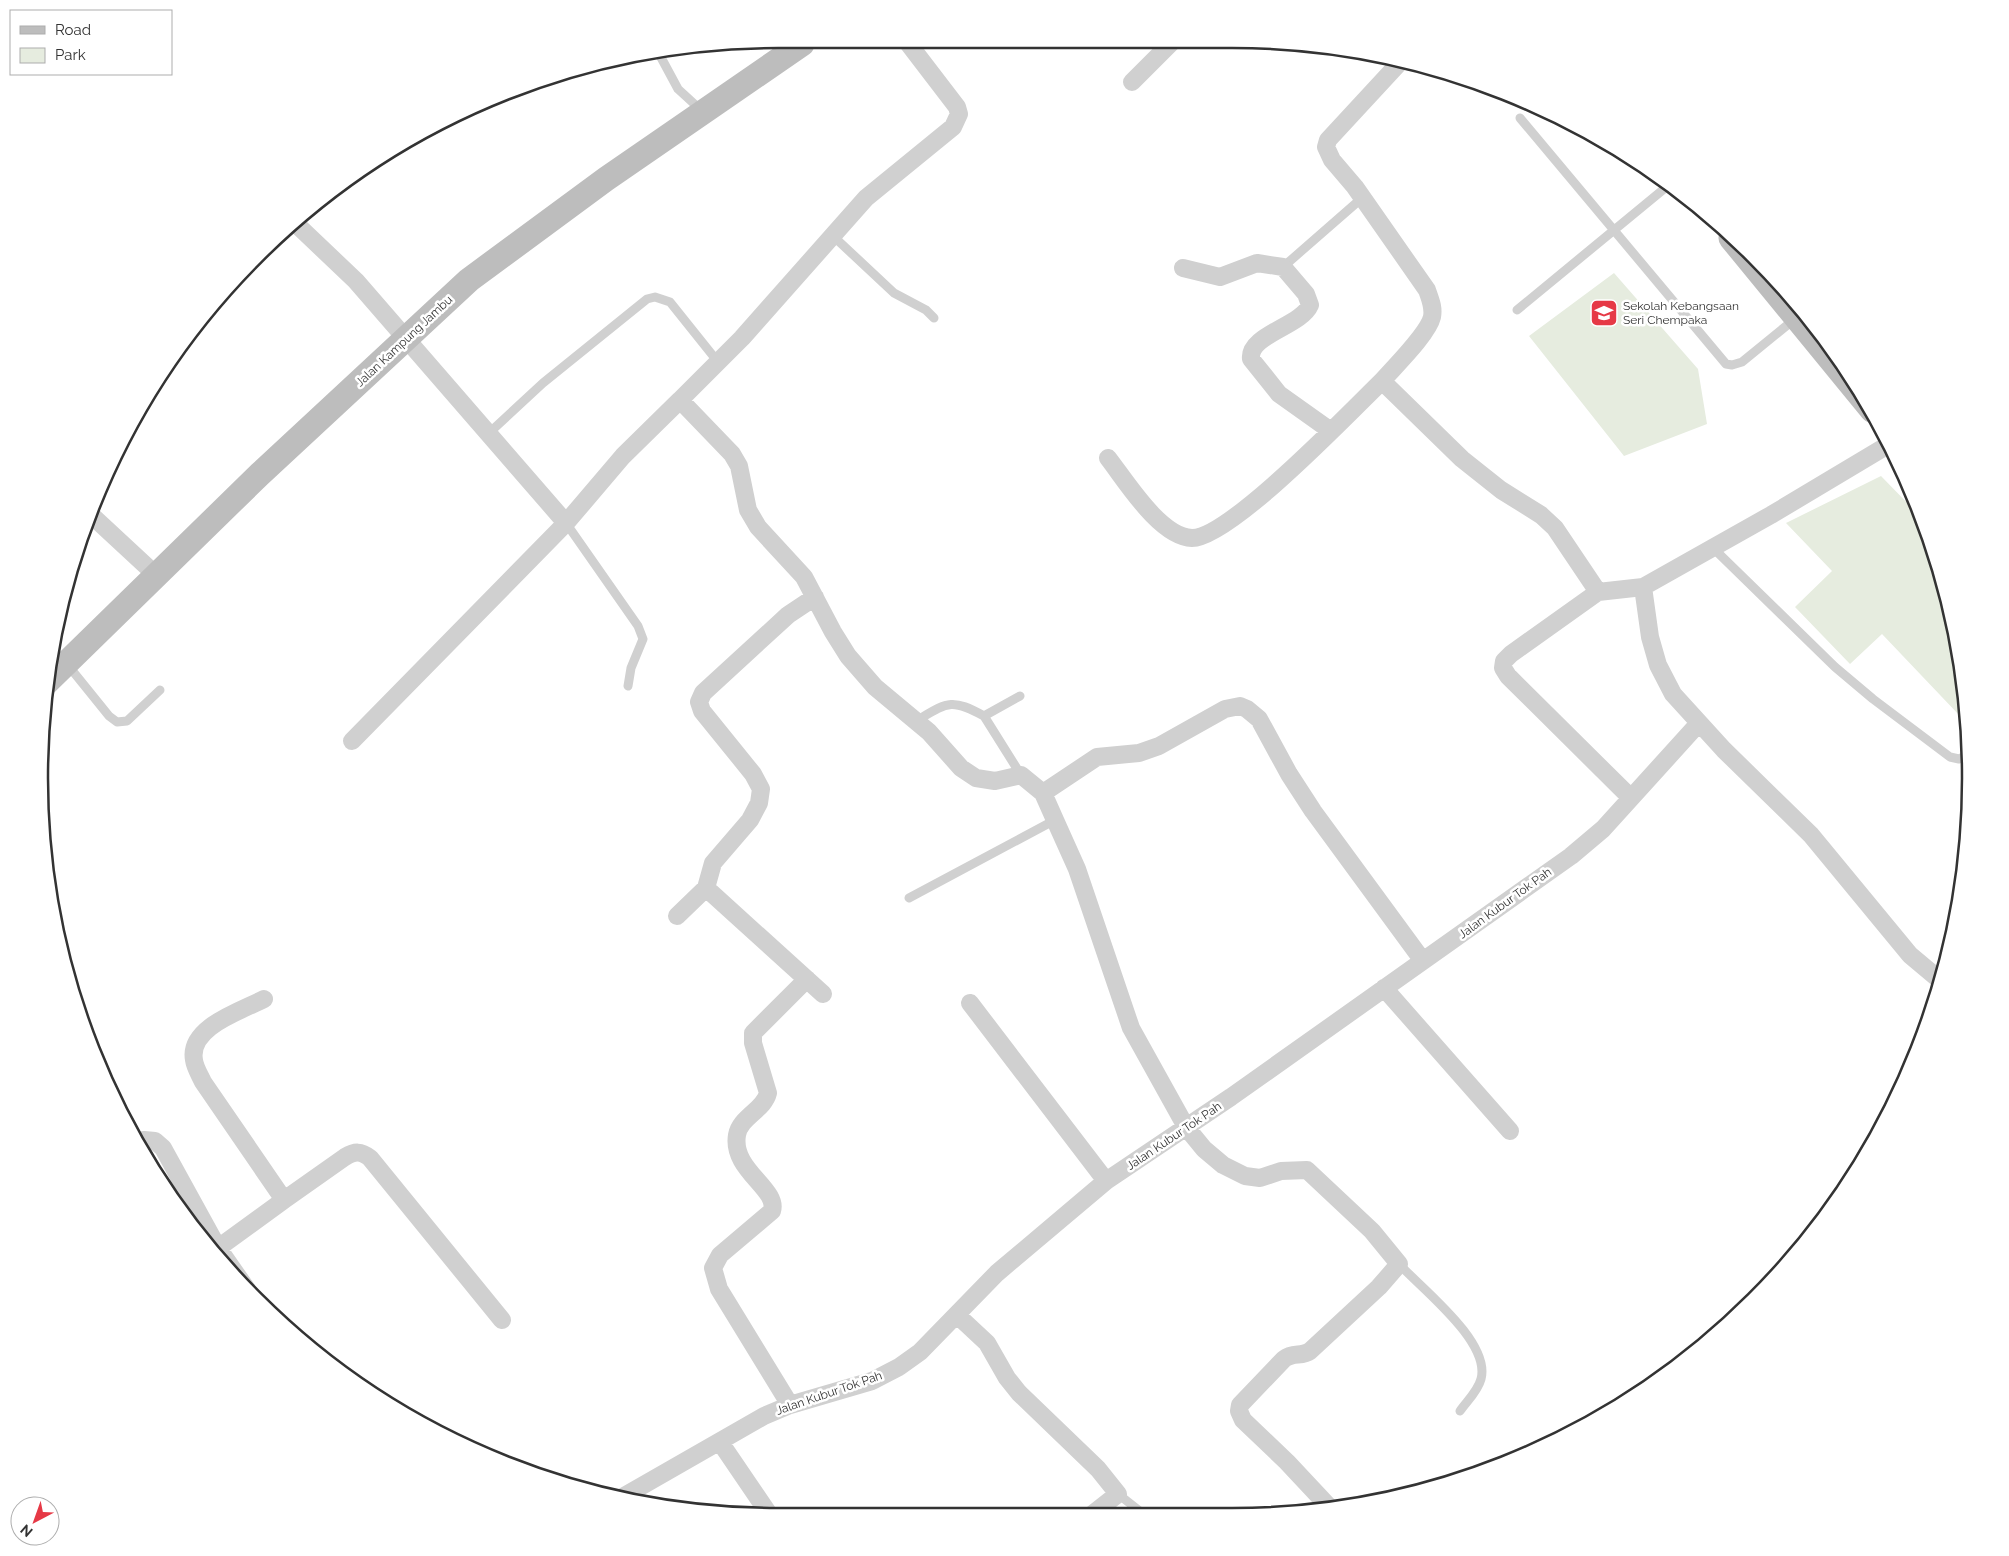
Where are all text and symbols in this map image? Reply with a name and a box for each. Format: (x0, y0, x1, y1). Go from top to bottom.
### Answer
legend (10, 10, 172, 75)
text: Road (55, 21, 91, 39)
text: Park (55, 46, 86, 64)
street label: Jalan Kampung Jambu (353, 293, 455, 389)
school or university icon: Sekolah Kebangsaan Seri Chempaka (1589, 298, 1619, 328)
place label: Sekolah Kebangsaan Seri Chempaka (1623, 299, 1739, 327)
street label: Jalan Kubur Tok Pah (1456, 865, 1554, 941)
street label: Jalan Kubur Tok Pah (1124, 1099, 1224, 1173)
street label: Jalan Kubur Tok Pah (774, 1368, 884, 1418)
north arrow (10, 1496, 60, 1546)
text: N (17, 1521, 36, 1540)

